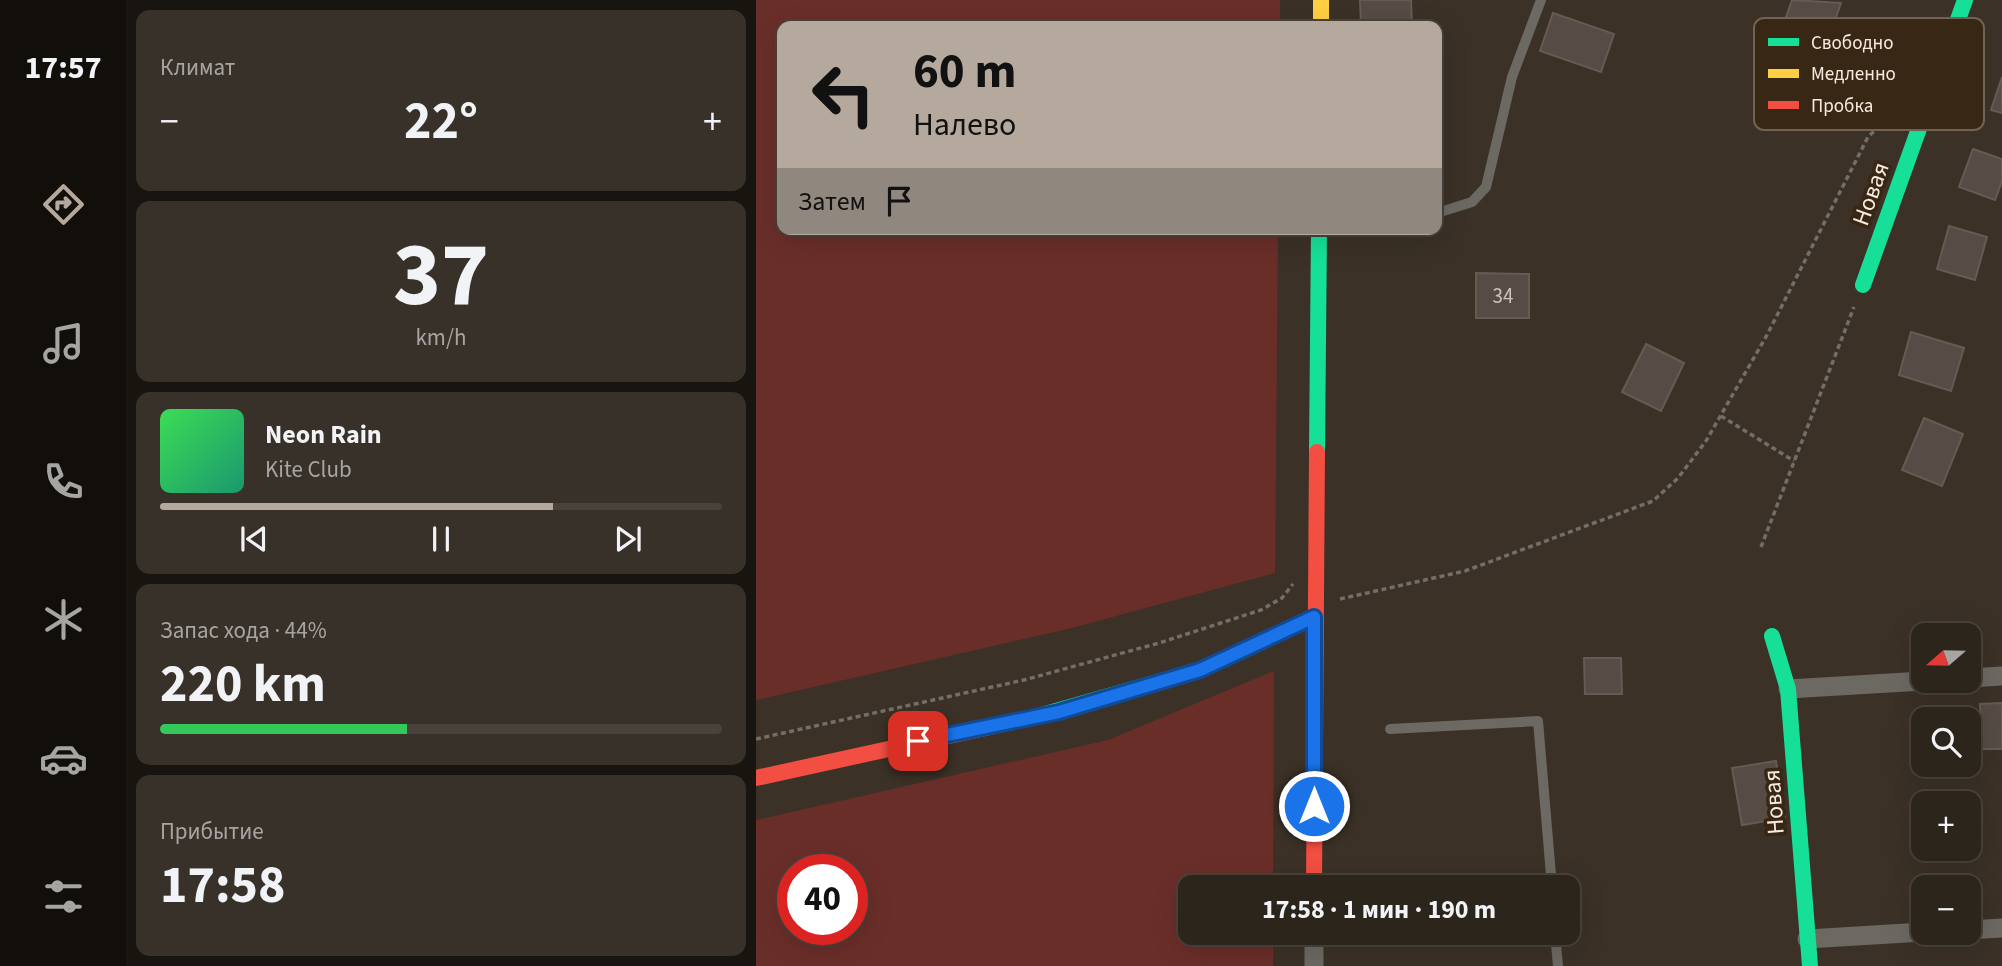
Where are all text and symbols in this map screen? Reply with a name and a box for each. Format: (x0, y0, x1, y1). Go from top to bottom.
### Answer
legend (1754, 18, 1984, 130)
text: Свободно (1811, 30, 1894, 57)
text: 60 m (913, 37, 1017, 107)
text: 17:57 (24, 45, 102, 91)
icon: left (798, 49, 889, 140)
text: Климат (160, 51, 235, 84)
text: Медленно (1811, 61, 1896, 88)
text: 22° (404, 85, 478, 159)
text: Пробка (1811, 93, 1873, 120)
text: − (160, 95, 179, 149)
text: + (703, 95, 722, 149)
text: Налево (913, 102, 1016, 148)
street label: Новая (1843, 157, 1899, 231)
icon: directions (39, 180, 88, 229)
icon: arrive (880, 182, 918, 220)
text: Затем (798, 183, 866, 220)
text: 37 (393, 211, 489, 340)
house number: 34 (1493, 281, 1513, 311)
icon: music (39, 319, 88, 368)
text: km/h (415, 321, 467, 354)
text: Neon Rain (265, 416, 382, 453)
text: Kite Club (265, 453, 352, 486)
icon: phone (39, 457, 88, 506)
icon: previous (235, 520, 273, 558)
icon: pause (422, 520, 460, 558)
icon: next (609, 520, 647, 558)
icon: climate (39, 595, 88, 644)
text: Запас хода · 44% (160, 614, 327, 647)
north arrow (1911, 623, 1981, 693)
map controls (1911, 623, 1981, 945)
text: 220 km (160, 648, 326, 722)
button: search (1911, 707, 1981, 777)
pin (888, 711, 948, 771)
icon: arrive (899, 722, 937, 760)
icon: car (39, 734, 88, 783)
street label: Новая (1754, 768, 1794, 836)
position arrow (1277, 769, 1351, 843)
button: + (1911, 791, 1981, 861)
text: Прибытие (160, 815, 264, 848)
text: 17:58 (160, 849, 285, 923)
speed limit sign: 40 (777, 854, 868, 945)
icon: filters (39, 872, 88, 921)
button: − (1911, 875, 1981, 945)
text: 17:58 · 1 мин · 190 m (1262, 891, 1496, 928)

